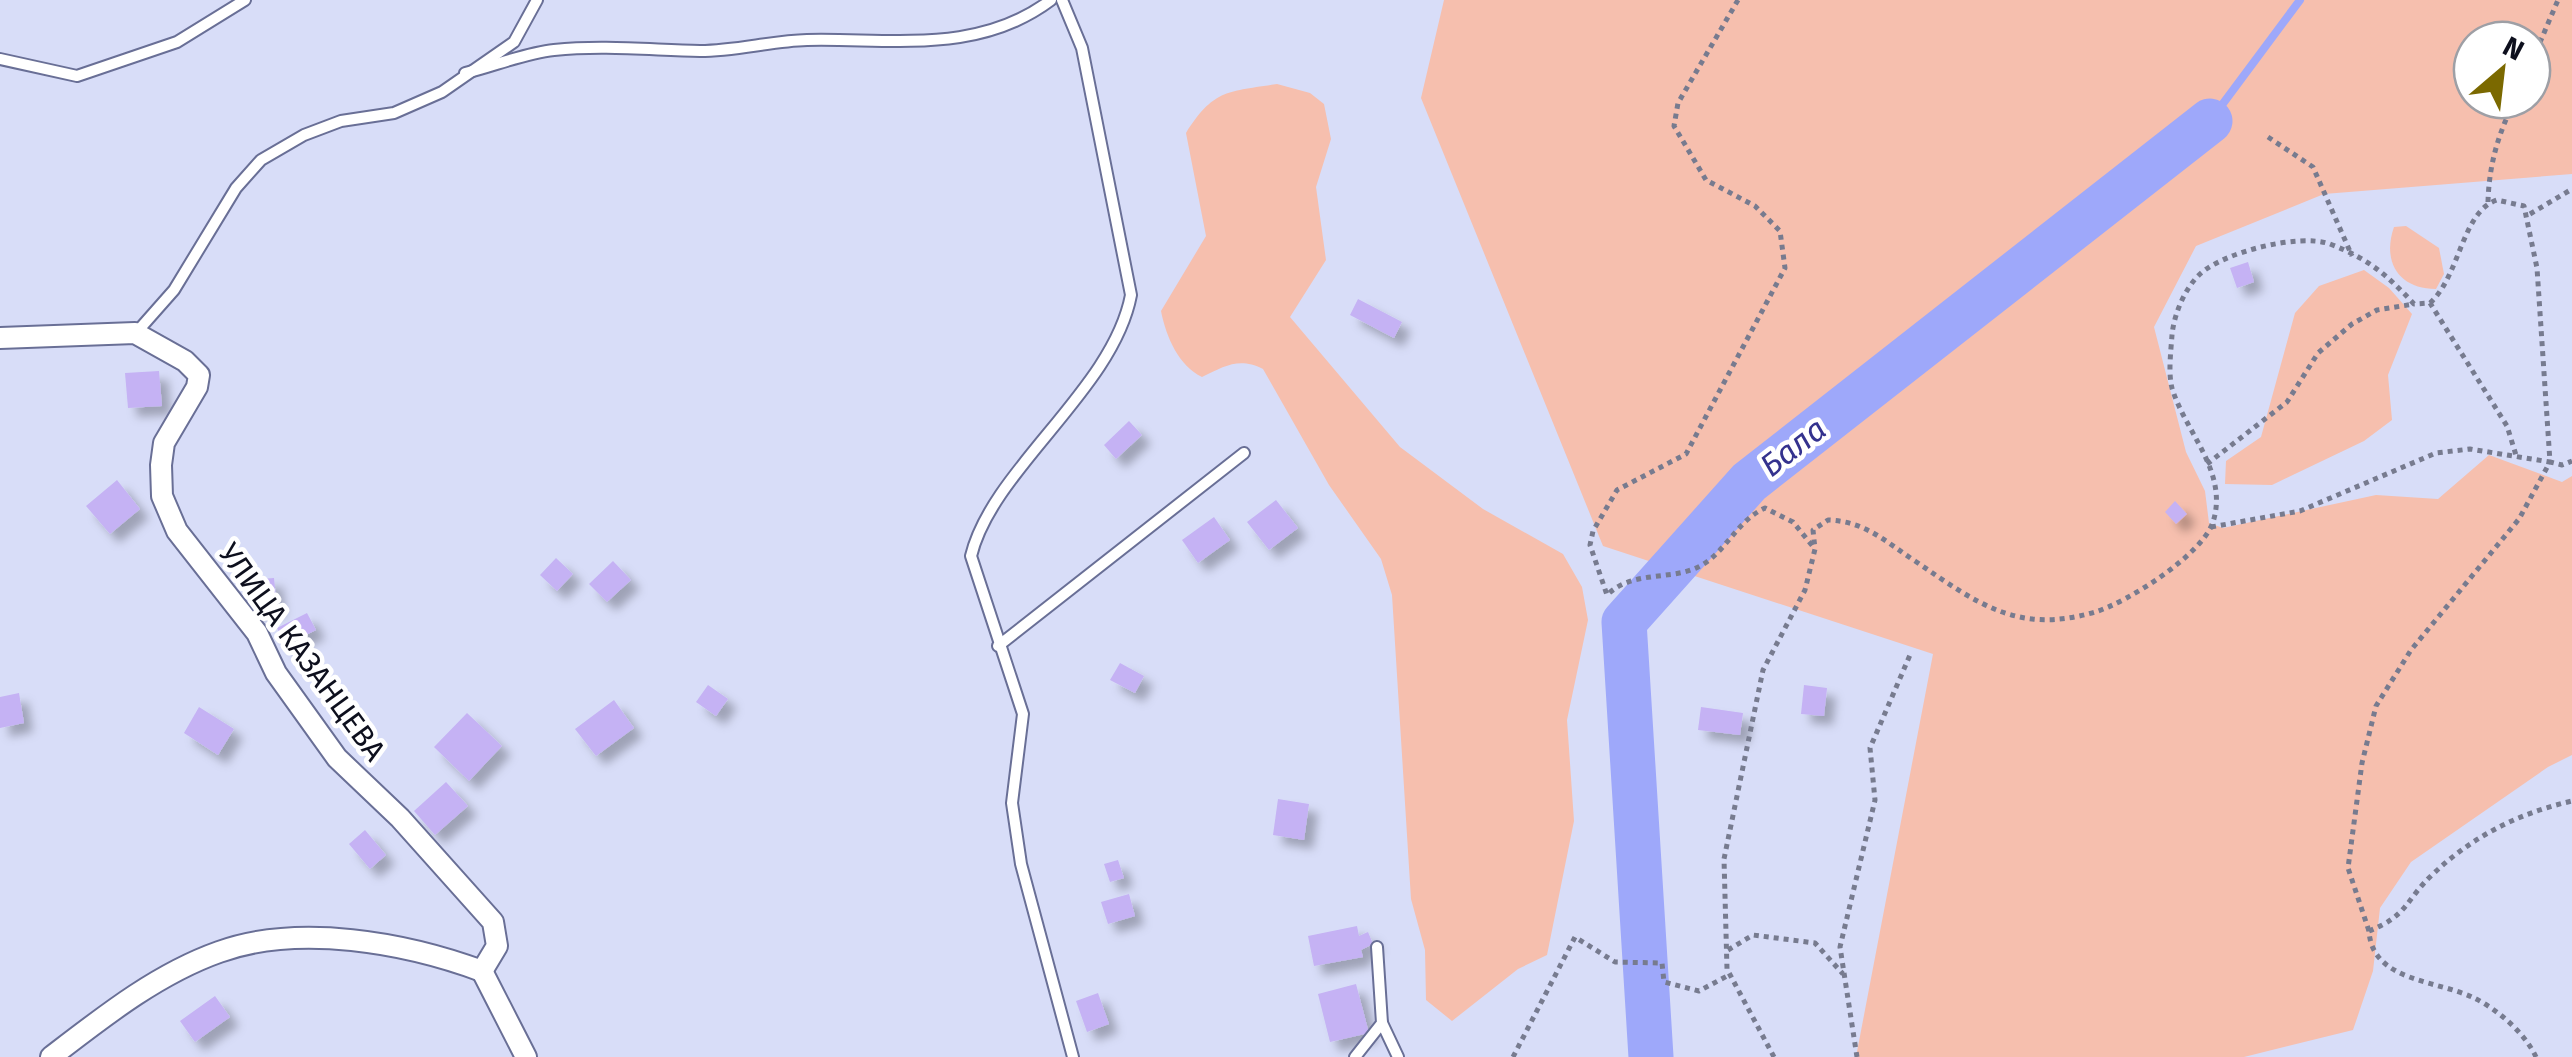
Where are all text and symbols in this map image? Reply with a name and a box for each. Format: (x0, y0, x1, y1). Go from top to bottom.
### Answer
north arrow (2452, 20, 2552, 120)
text: N (2498, 29, 2529, 67)
water label: Бала (1753, 410, 1833, 484)
street label: УЛИЦА КАЗАНЦЕВА (211, 536, 393, 768)

